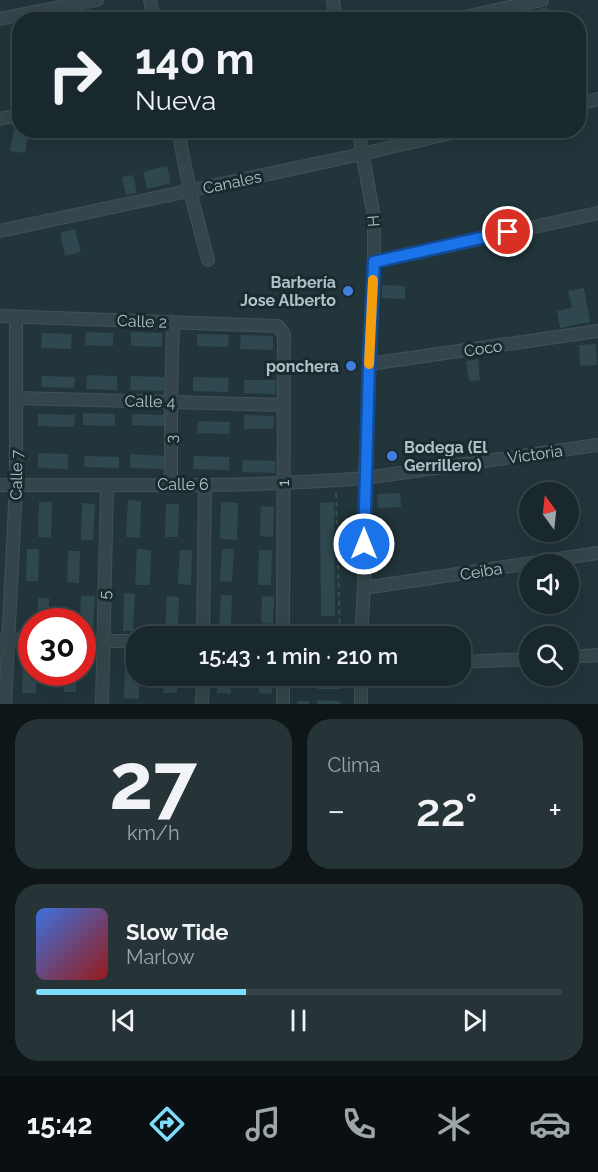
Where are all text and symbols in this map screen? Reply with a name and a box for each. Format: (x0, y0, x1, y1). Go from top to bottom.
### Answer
text: 140 m (135, 35, 255, 84)
icon: right (36, 36, 114, 114)
text: Nueva (135, 85, 216, 116)
street label: Canales (201, 167, 263, 198)
pin (482, 206, 533, 257)
street label: H (364, 214, 383, 228)
icon: arrive (491, 215, 524, 248)
place label: Barbería Jose Alberto (240, 273, 336, 310)
marker: Barbería Jose Alberto (341, 284, 355, 298)
street label: Calle 2 (117, 311, 167, 332)
street label: Coco (463, 336, 504, 361)
place label: ponchera (266, 357, 339, 376)
marker: ponchera (344, 359, 358, 373)
street label: Calle 4 (125, 392, 176, 411)
street label: 3 (162, 435, 181, 443)
place label: Bodega (El Gerrillero) (404, 438, 488, 475)
street label: Victoria (506, 441, 564, 468)
street label: Calle 7 (7, 449, 26, 500)
marker: Bodega (El Gerrillero) (385, 449, 399, 463)
street label: Calle 6 (157, 475, 209, 494)
street label: 1 (274, 479, 293, 486)
north arrow (519, 482, 579, 542)
map controls (519, 482, 579, 686)
position arrow (332, 512, 396, 576)
button: sound (519, 554, 579, 614)
street label: Ceiba (459, 559, 504, 584)
street label: 5 (95, 590, 114, 600)
speed limit sign: 30 (18, 608, 96, 686)
button: search (519, 626, 579, 686)
text: 15:43 · 1 min · 210 m (199, 643, 398, 669)
text: 27 (109, 736, 197, 827)
text: Clima (328, 753, 380, 777)
text: 22° (416, 784, 478, 837)
text: − (328, 791, 345, 830)
text: + (548, 791, 562, 830)
text: km/h (127, 821, 180, 845)
text: Slow Tide (126, 919, 228, 945)
text: Marlow (126, 945, 195, 969)
icon: previous (107, 1004, 140, 1037)
icon: pause (282, 1004, 315, 1037)
icon: next (458, 1004, 491, 1037)
icon: directions (146, 1103, 188, 1145)
icon: music (242, 1103, 284, 1145)
icon: phone (338, 1103, 380, 1145)
icon: climate (433, 1103, 475, 1145)
icon: car (529, 1103, 571, 1145)
text: 15:42 (27, 1109, 92, 1140)

